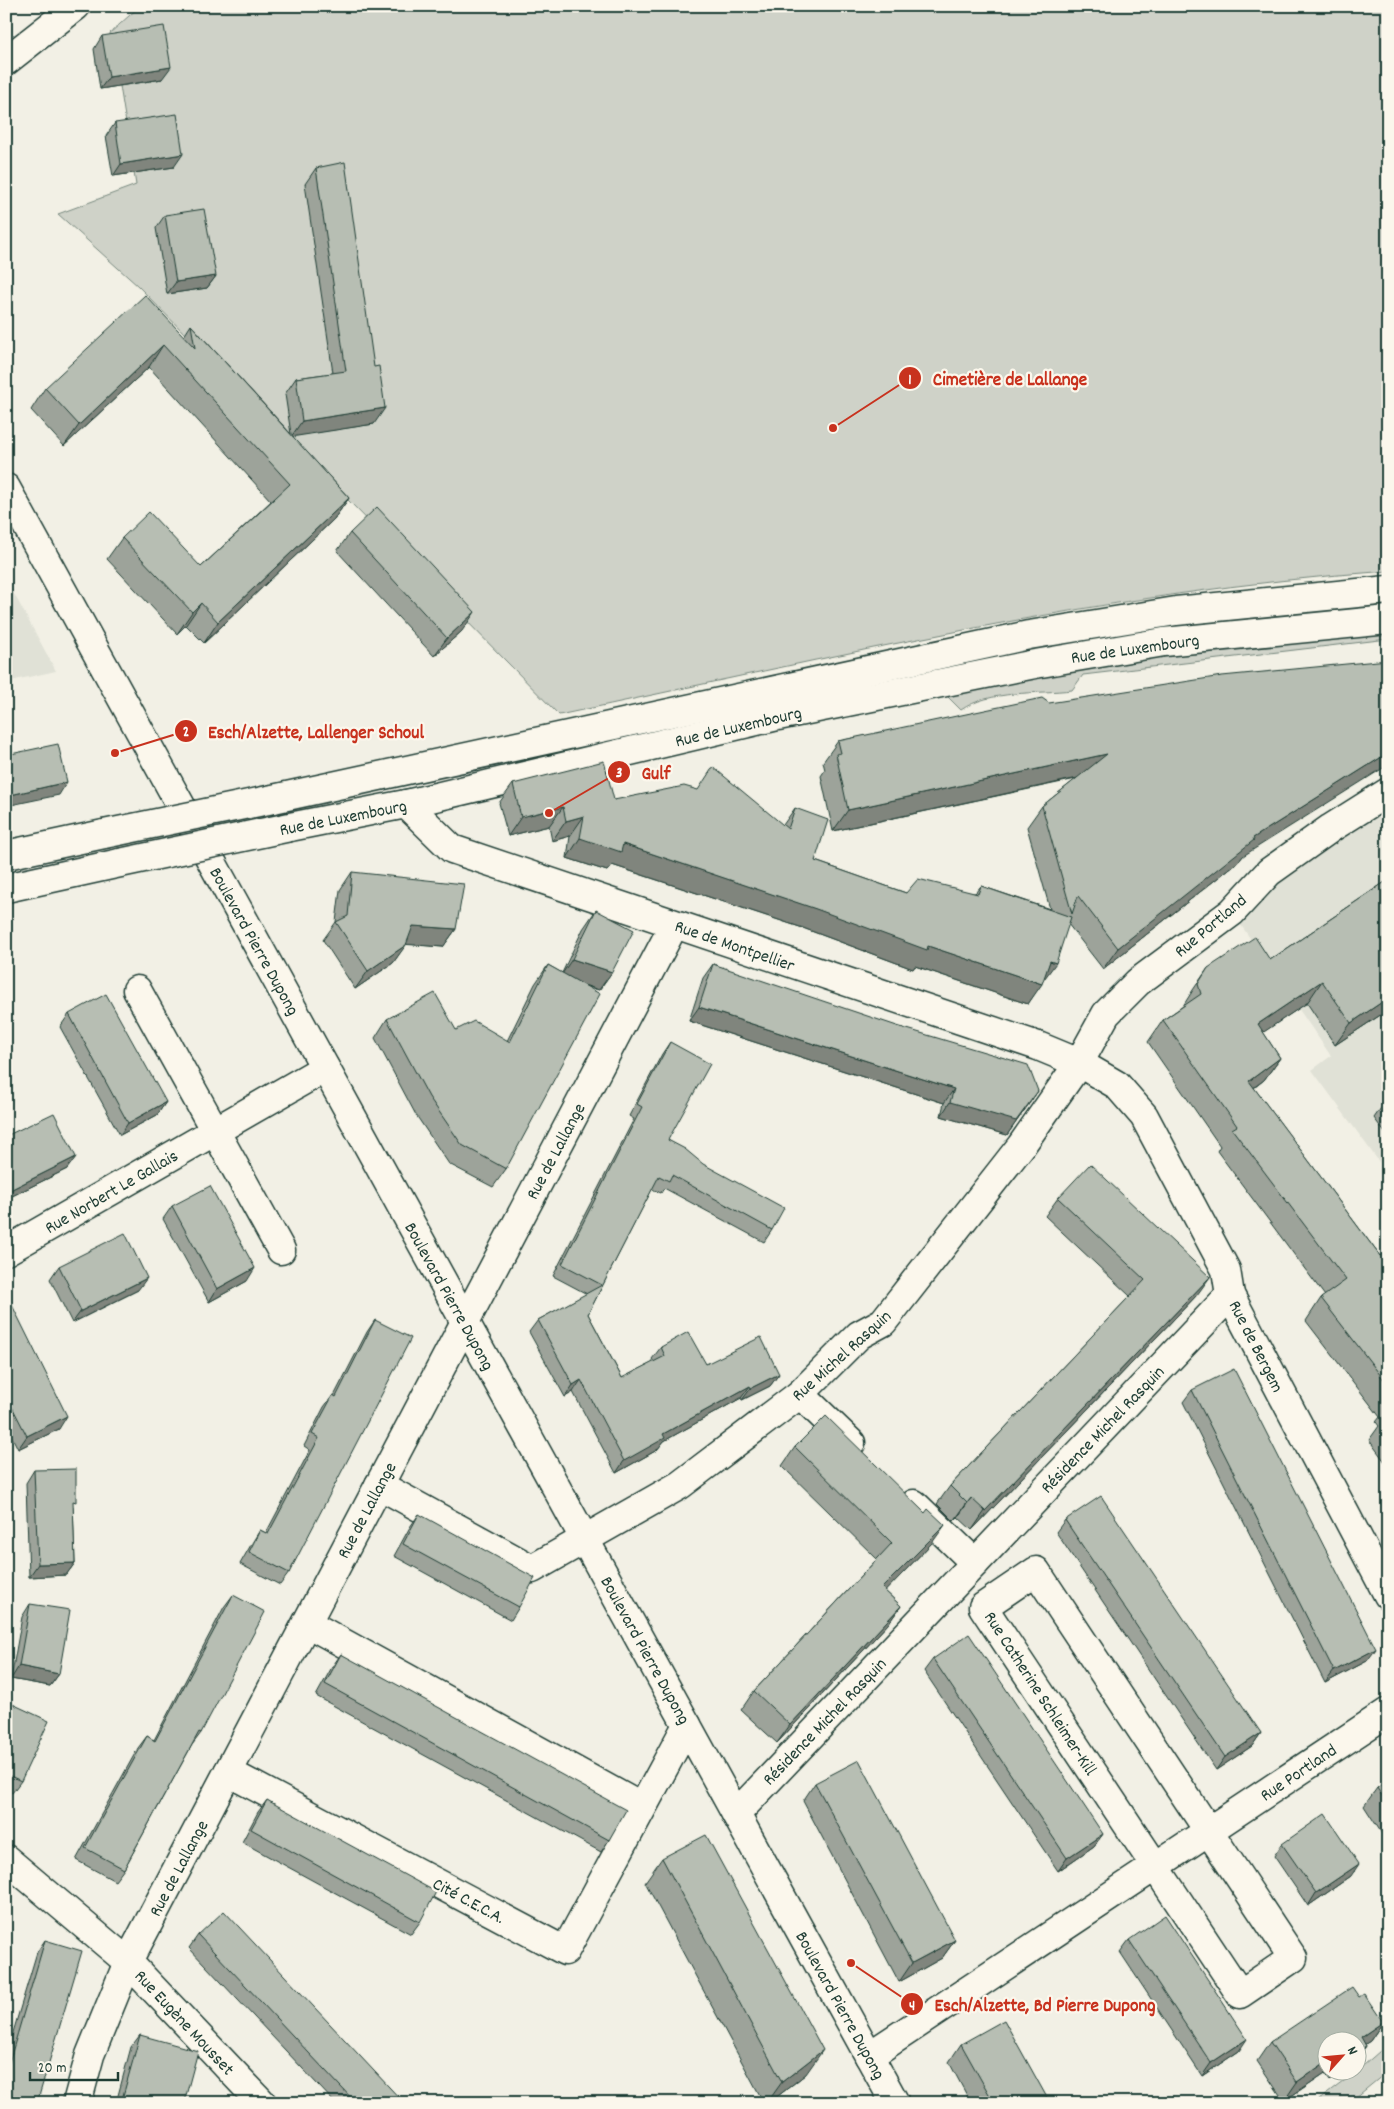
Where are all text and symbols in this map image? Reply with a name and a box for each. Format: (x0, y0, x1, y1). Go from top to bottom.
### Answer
callout: Cimetière de Lallange (897, 361, 1097, 395)
text: Cimetière de Lallange (933, 368, 1087, 395)
text: 1 (908, 370, 912, 392)
street label: Rue de Luxembourg (1070, 629, 1201, 672)
street label: Rue de Luxembourg (673, 702, 804, 755)
callout: Esch/Alzette, Lallenger Schoul (173, 714, 434, 748)
text: Esch/Alzette, Lallenger Schoul (208, 721, 424, 748)
text: 2 (183, 722, 189, 744)
callout: Gulf (606, 755, 680, 789)
text: Gulf (642, 762, 672, 789)
text: 3 (616, 763, 623, 785)
street label: Rue de Luxembourg (278, 795, 409, 844)
street label: Boulevard Pierre Dupong (202, 864, 304, 1021)
street label: Rue Portland (1170, 889, 1253, 965)
street label: Rue de Montpellier (671, 915, 798, 980)
street label: Rue de Lallange (521, 1099, 593, 1205)
street label: Rue Norbert Le Gallais (41, 1145, 184, 1242)
street label: Boulevard Pierre Dupong (397, 1219, 499, 1376)
street label: Rue de Bergem (1221, 1297, 1289, 1398)
street label: Rue Michel Rasquin (787, 1305, 898, 1408)
street label: Résidence Michel Rasquin (1036, 1361, 1172, 1500)
street label: Rue de Lallange (332, 1458, 404, 1564)
street label: Boulevard Pierre Dupong (593, 1573, 695, 1730)
street label: Rue Catherine Schleimer-Kill (976, 1607, 1102, 1782)
street label: Résidence Michel Rasquin (758, 1653, 894, 1792)
street label: Rue Portland (1256, 1739, 1343, 1809)
street label: Rue de Lallange (144, 1816, 216, 1922)
street label: Cité C.E.C.A. (427, 1873, 508, 1932)
street label: Boulevard Pierre Dupong (788, 1928, 890, 2085)
street label: Rue Eugène Mousset (127, 1965, 239, 2082)
callout: Esch/Alzette, Bd Pierre Dupong (900, 1987, 1166, 2021)
text: Esch/Alzette, Bd Pierre Dupong (934, 1994, 1156, 2021)
text: 4 (909, 1996, 915, 2018)
north arrow (1316, 2032, 1366, 2082)
text: N (1341, 2043, 1362, 2059)
scale bar (30, 2049, 118, 2081)
text: 20 m (38, 2058, 66, 2080)

